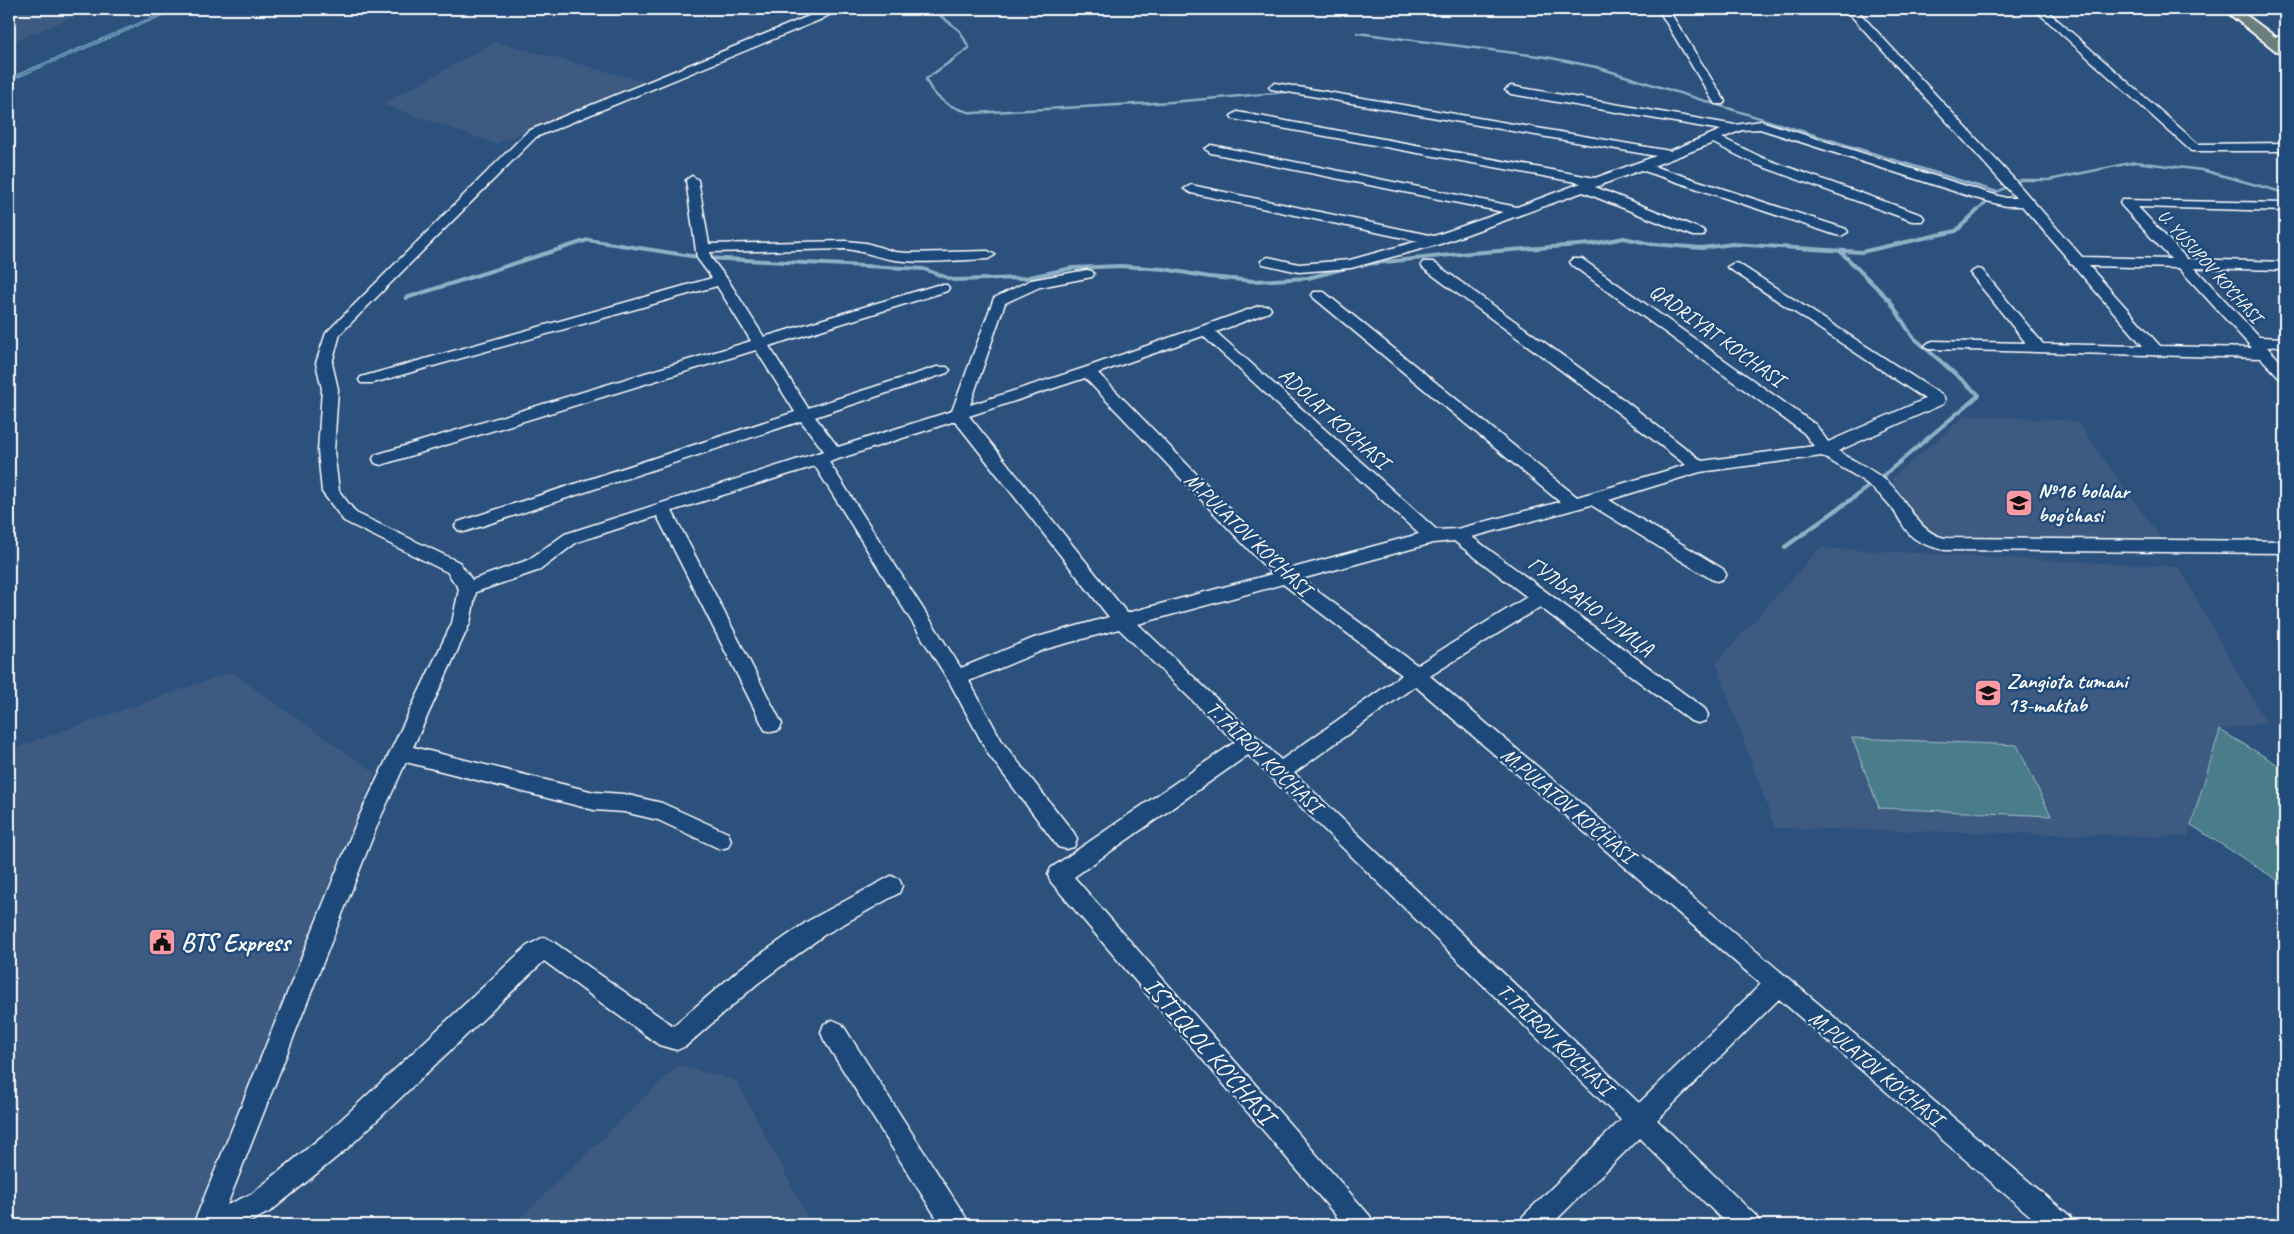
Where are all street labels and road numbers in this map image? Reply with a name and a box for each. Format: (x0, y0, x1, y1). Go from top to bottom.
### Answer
street label: U. YUSUPOV KO‘CHASI (2153, 205, 2269, 330)
street label: QADRIYAT KO'CHASI (1645, 278, 1793, 395)
street label: ADOLAT KO'CHASI (1273, 362, 1398, 477)
street label: M.PULATOV KO'CHASI (1179, 467, 1320, 604)
street label: ГУЛЬРАНО УЛИЦА (1523, 550, 1659, 662)
street label: T.TAIROV KO'CHASI (1201, 695, 1331, 822)
street label: M.PULATOV KO'CHASI (1496, 741, 1644, 871)
street label: ISTIQLOL KO'CHASI (1137, 971, 1285, 1134)
street label: T.TAIROV KO'CHASI (1492, 977, 1622, 1104)
street label: M.PULATOV KO'CHASI (1804, 1004, 1952, 1134)

